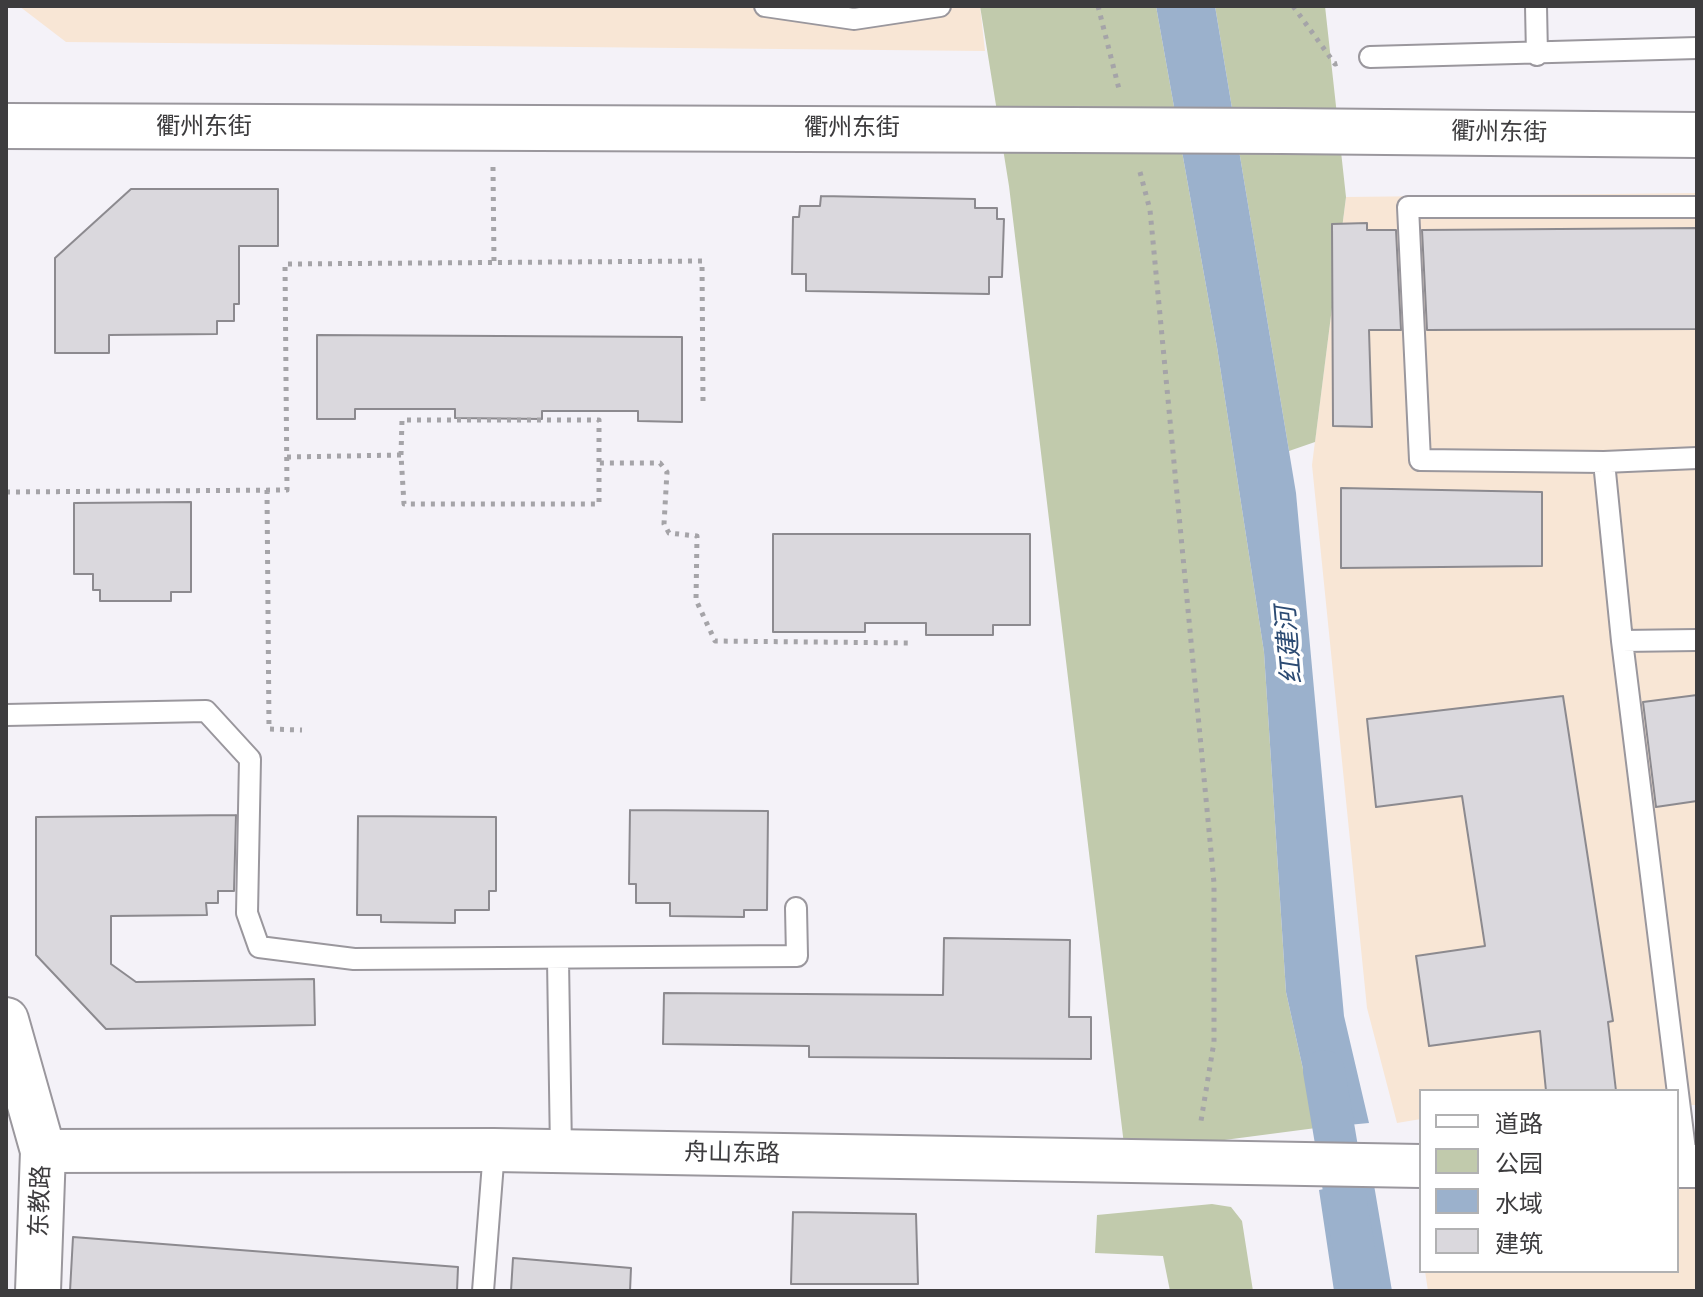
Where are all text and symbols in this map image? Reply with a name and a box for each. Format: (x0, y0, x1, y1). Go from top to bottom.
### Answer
street label: 衢州东街 (156, 113, 252, 141)
street label: 衢州东街 (804, 114, 900, 142)
street label: 衢州东街 (1451, 118, 1547, 148)
water label: 红建河 (1271, 605, 1309, 685)
legend (1419, 1089, 1679, 1273)
text: 道路 (1495, 1110, 1543, 1138)
street label: 舟山东路 (684, 1139, 780, 1169)
text: 公园 (1495, 1150, 1543, 1178)
street label: 东教路 (25, 1165, 57, 1237)
text: 水域 (1495, 1190, 1543, 1218)
text: 建筑 (1495, 1230, 1543, 1258)

